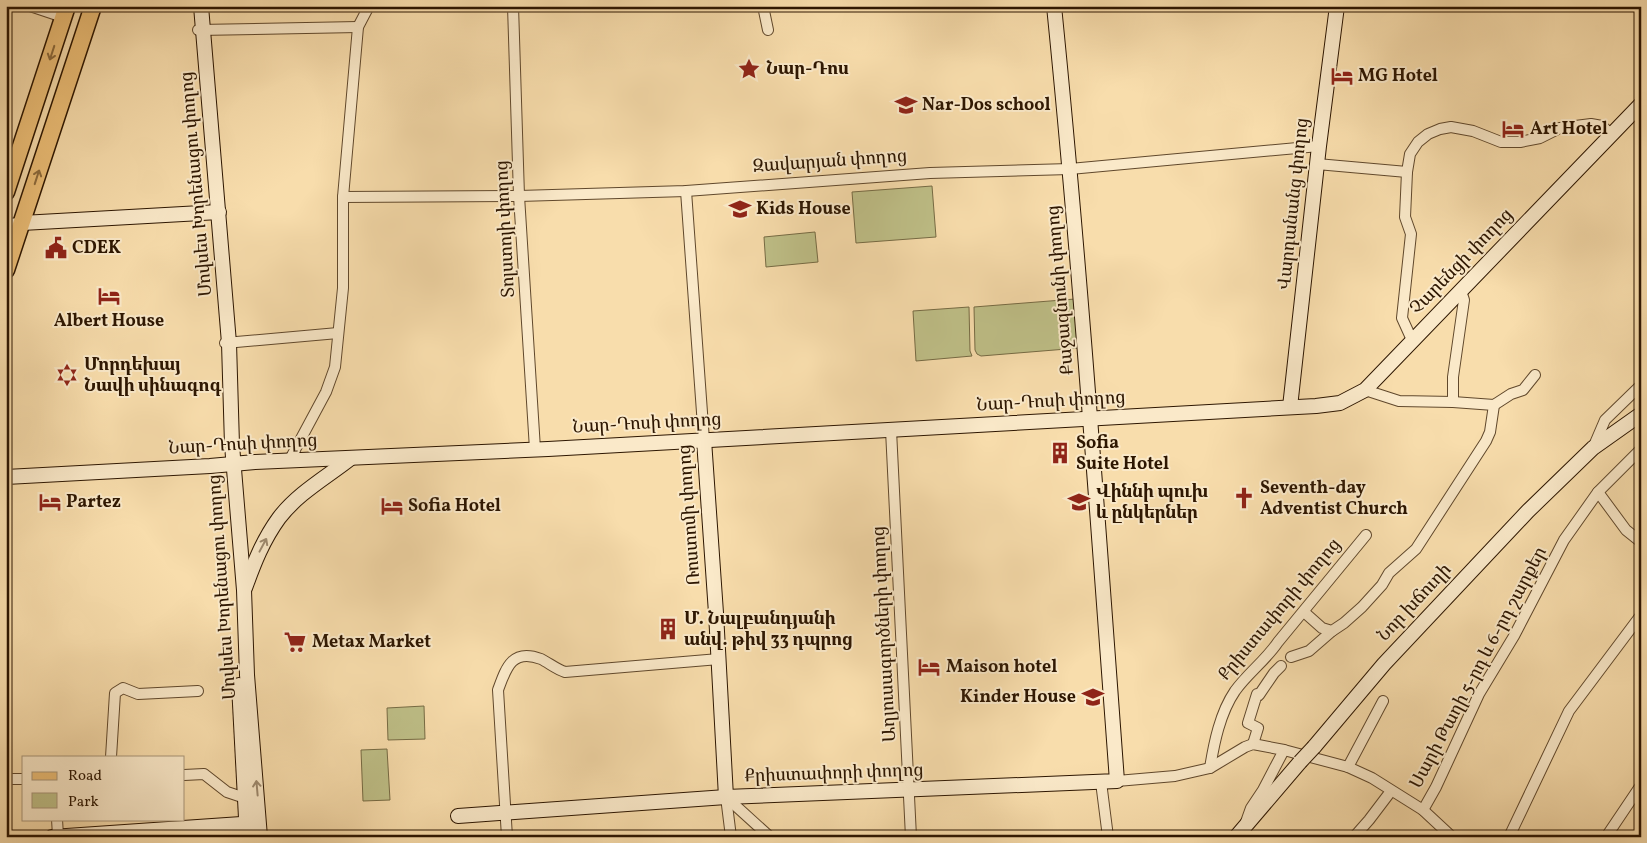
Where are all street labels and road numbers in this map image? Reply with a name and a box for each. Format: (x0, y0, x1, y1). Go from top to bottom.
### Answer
street label: Մովսես Խորենացու փողոց (175, 71, 219, 297)
street label: Վարդանանց փողոց (1273, 117, 1315, 291)
street label: Զավարյան փողոց (752, 144, 908, 180)
street label: Տոլստոյի փողոց (490, 160, 522, 298)
street label: Չարենցի փողոց (1405, 203, 1519, 321)
street label: Քաջազնունի փողոց (1041, 204, 1081, 376)
street label: Նար-Դոսի փողոց (976, 386, 1126, 418)
street label: Նար-Դոսի փողոց (572, 408, 722, 440)
street label: Նար-Դոսի փողոց (168, 429, 318, 461)
street label: Ռոստոմի փողոց (673, 443, 707, 587)
street label: Մովսես Խորենացու փողոց (203, 474, 243, 700)
street label: Աղյուսագործների փողոց (867, 525, 903, 743)
street label: Քրիստափորի փողոց (1213, 533, 1347, 687)
street label: Սարի Թաղի 5-րդ և 6-րդ շարքեր (1404, 543, 1554, 793)
street label: Նոր խճուղի (1372, 559, 1458, 647)
street label: Քրիստափորի փողոց (744, 758, 924, 790)

